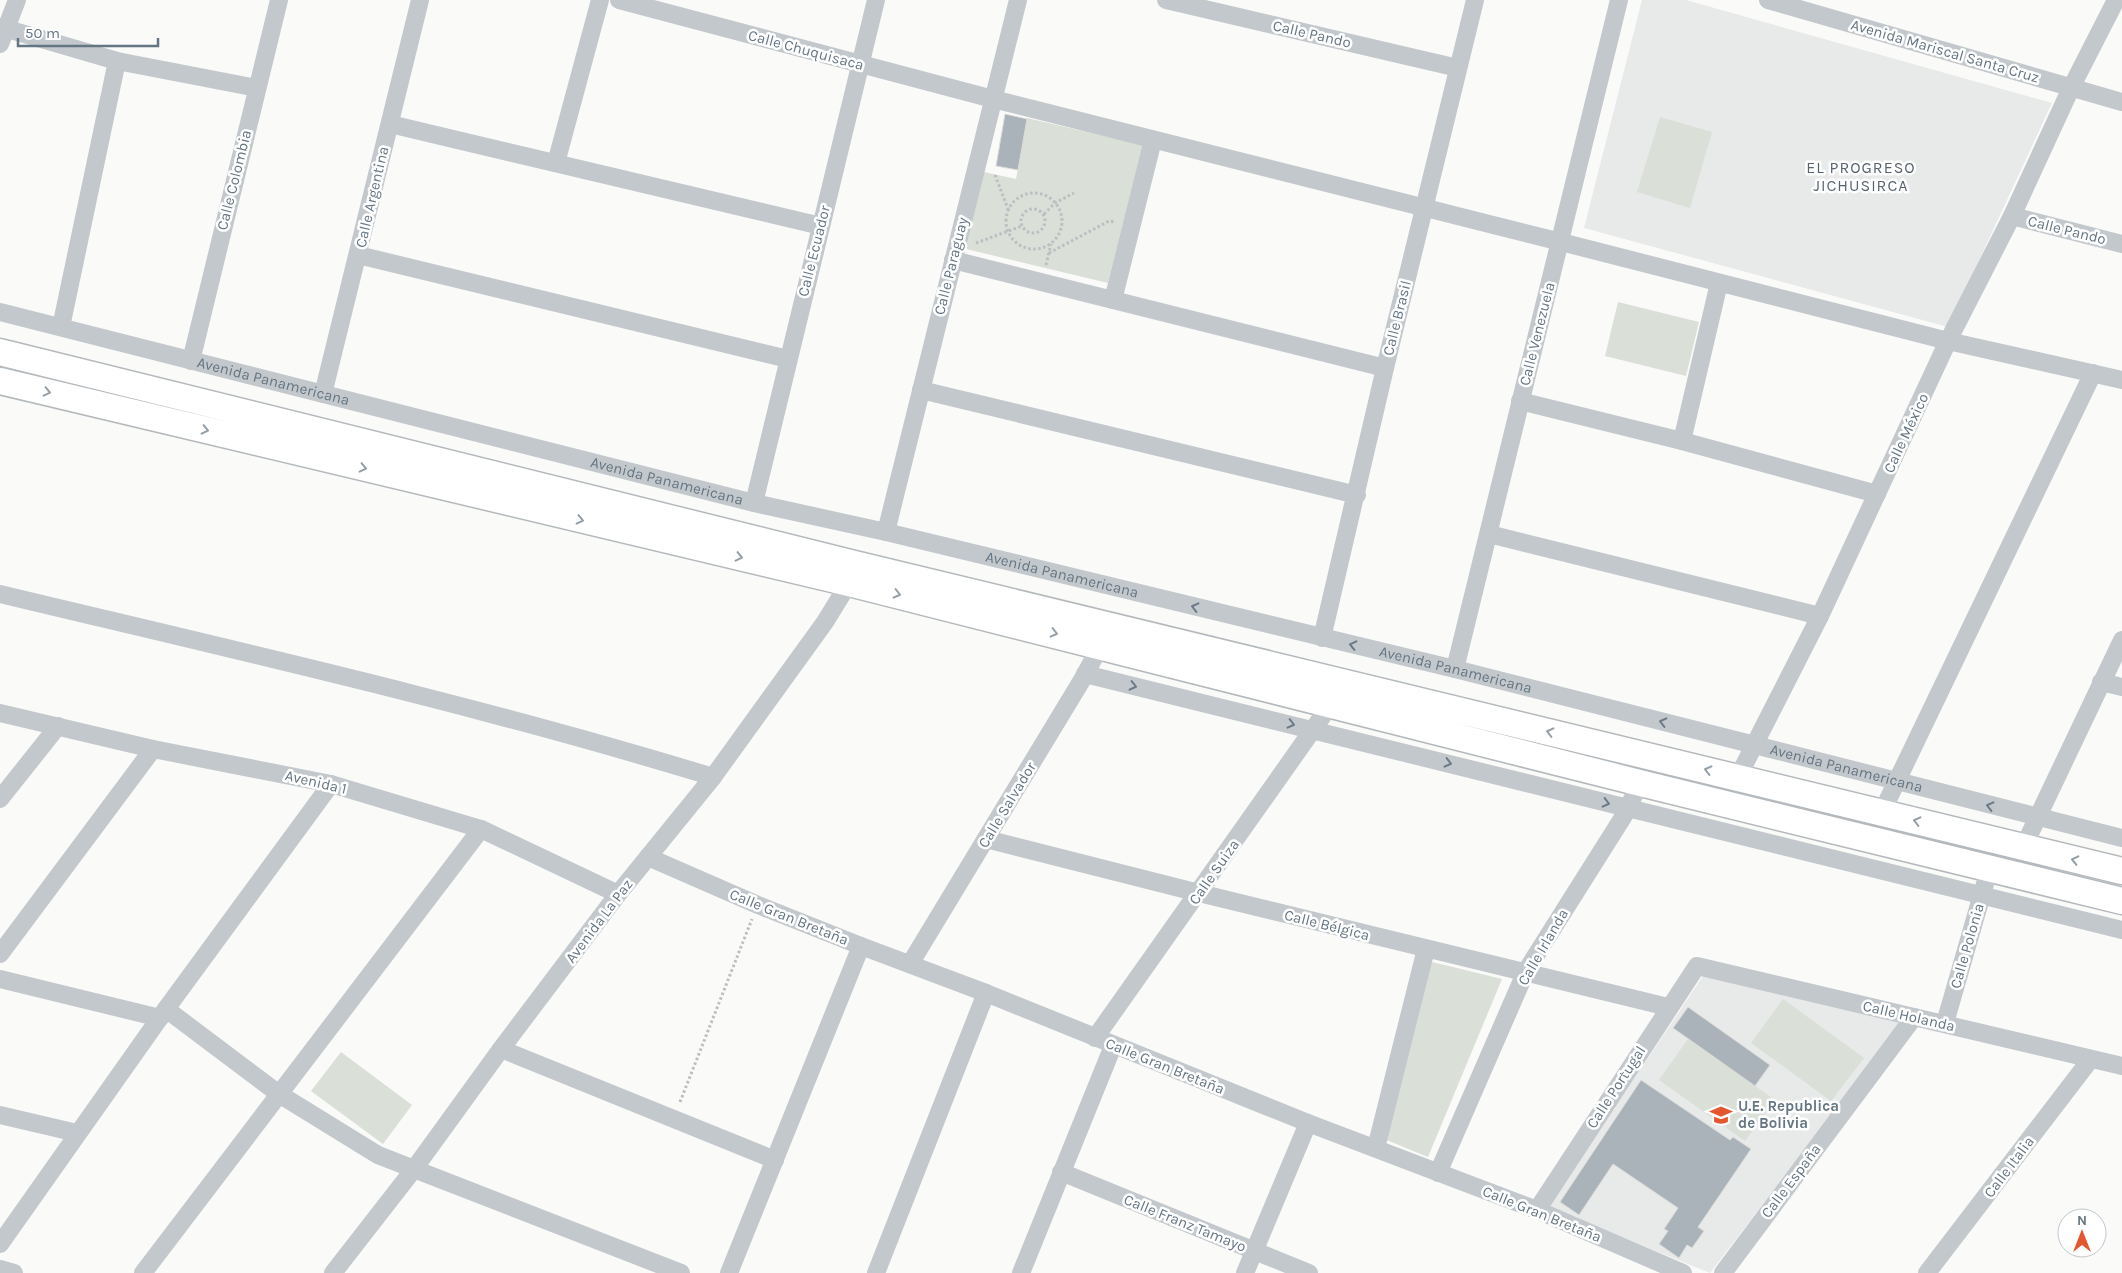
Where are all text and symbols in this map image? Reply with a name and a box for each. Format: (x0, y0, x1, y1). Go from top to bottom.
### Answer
scale bar (18, 15, 158, 47)
street label: Avenida Mariscal Santa Cruz (1849, 15, 2041, 87)
street label: Calle Pando (1271, 16, 1353, 52)
text: 50 m (25, 24, 60, 42)
street label: Calle Chuquisaca (746, 26, 866, 74)
street label: Calle Colombia (213, 128, 255, 232)
street label: Calle Argentina (352, 145, 392, 249)
district label: EL PROGRESO JICHUSIRCA (1806, 158, 1916, 195)
street label: Calle Ecuador (794, 203, 834, 298)
street label: Calle Pando (2026, 212, 2108, 248)
street label: Calle Paraguay (930, 215, 972, 317)
street label: Calle Brasil (1379, 279, 1415, 357)
street label: Calle Venezuela (1515, 280, 1559, 388)
street label: Avenida Panamericana (195, 353, 352, 409)
one-way arrow (43, 387, 51, 397)
street label: Calle México (1880, 390, 1932, 476)
one-way arrow (201, 424, 210, 435)
street label: Avenida Panamericana (589, 453, 745, 509)
one-way arrow (359, 462, 368, 473)
one-way arrow (576, 514, 585, 525)
street label: Avenida Panamericana (984, 547, 1140, 601)
one-way arrow (734, 551, 743, 562)
one-way arrow (892, 588, 901, 599)
one-way arrow (1190, 602, 1199, 613)
one-way arrow (1050, 628, 1058, 638)
one-way arrow (1348, 640, 1357, 651)
street label: Avenida Panamericana (1377, 642, 1534, 697)
one-way arrow (1128, 680, 1137, 691)
one-way arrow (1660, 718, 1668, 728)
one-way arrow (1286, 719, 1294, 729)
one-way arrow (1546, 727, 1555, 738)
street label: Avenida Panamericana (1768, 740, 1925, 796)
street label: Calle Salvador (974, 758, 1040, 851)
one-way arrow (1444, 758, 1452, 768)
one-way arrow (1704, 765, 1713, 776)
street label: Avenida 1 (283, 766, 349, 798)
one-way arrow (1601, 797, 1610, 807)
one-way arrow (1987, 801, 1995, 811)
one-way arrow (1912, 816, 1921, 827)
street label: Calle Suiza (1185, 836, 1243, 908)
one-way arrow (2070, 855, 2079, 866)
street label: Avenida La Paz (562, 876, 636, 966)
street label: Calle Gran Bretaña (727, 885, 851, 949)
street label: Calle Polonia (1946, 901, 1988, 991)
street label: Calle Bélgica (1282, 906, 1372, 944)
street label: Calle Irlanda (1514, 906, 1572, 988)
street label: Calle Holanda (1861, 997, 1957, 1035)
street label: Calle Gran Bretaña (1103, 1034, 1227, 1098)
street label: Calle Portugal (1583, 1042, 1649, 1132)
place label: U.E. Republica de Bolivia (1738, 1097, 1839, 1132)
school or university icon: U.E. Republica de Bolivia (1708, 1102, 1734, 1128)
street label: Calle Italia (1980, 1133, 2038, 1201)
street label: Calle España (1757, 1141, 1825, 1221)
street label: Calle Gran Bretaña (1480, 1182, 1604, 1246)
street label: Calle Franz Tamayo (1121, 1190, 1249, 1256)
north arrow (2057, 1208, 2107, 1258)
text: N (2077, 1212, 2087, 1229)

